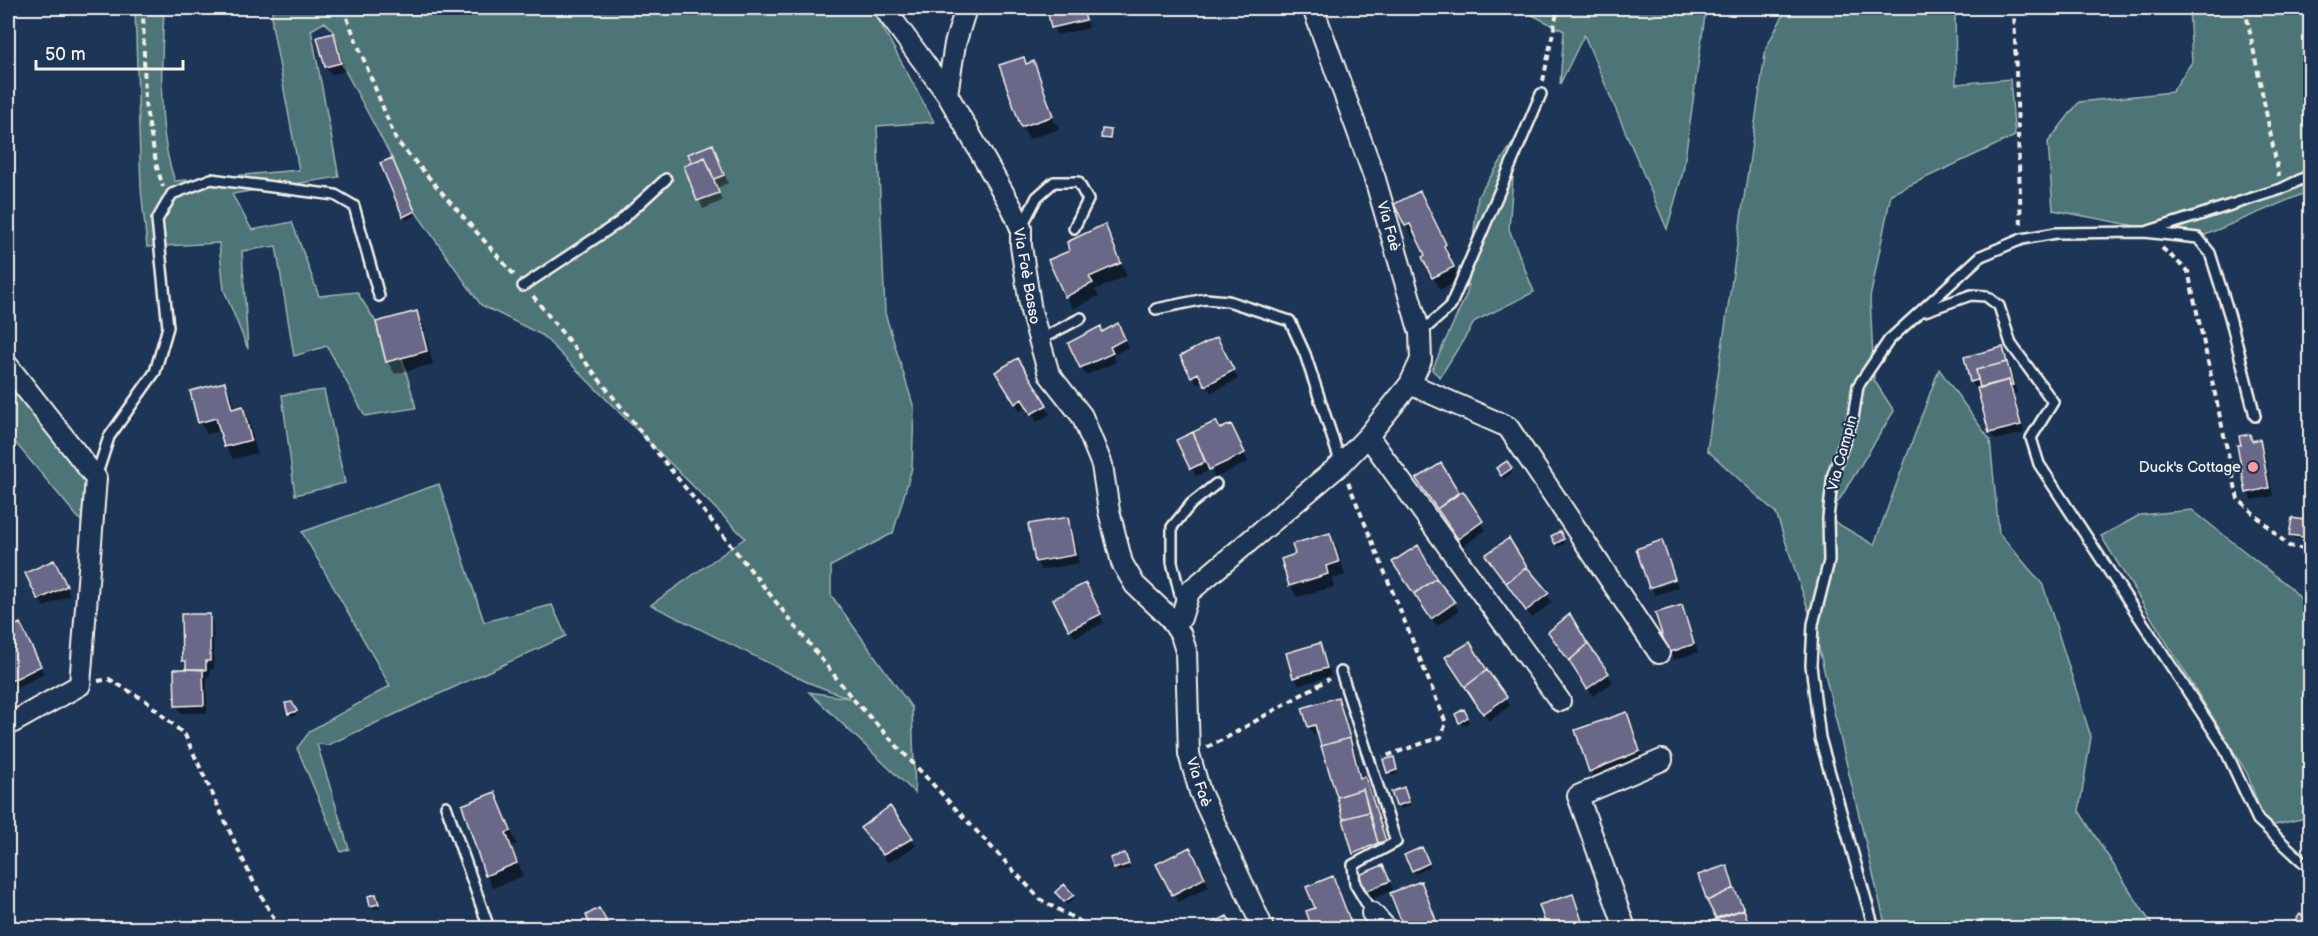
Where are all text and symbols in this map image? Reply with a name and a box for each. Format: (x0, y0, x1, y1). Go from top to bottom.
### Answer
scale bar (36, 33, 183, 71)
text: 50 m (45, 44, 86, 65)
street label: Via Faè (1372, 199, 1405, 253)
street label: Via Faè Basso (1009, 226, 1044, 326)
street label: Via Campin (1823, 413, 1862, 493)
place label: Duck's Cottage (2139, 458, 2241, 477)
marker: Duck's Cottage (2246, 460, 2260, 474)
street label: Via Faè (1182, 755, 1215, 810)

